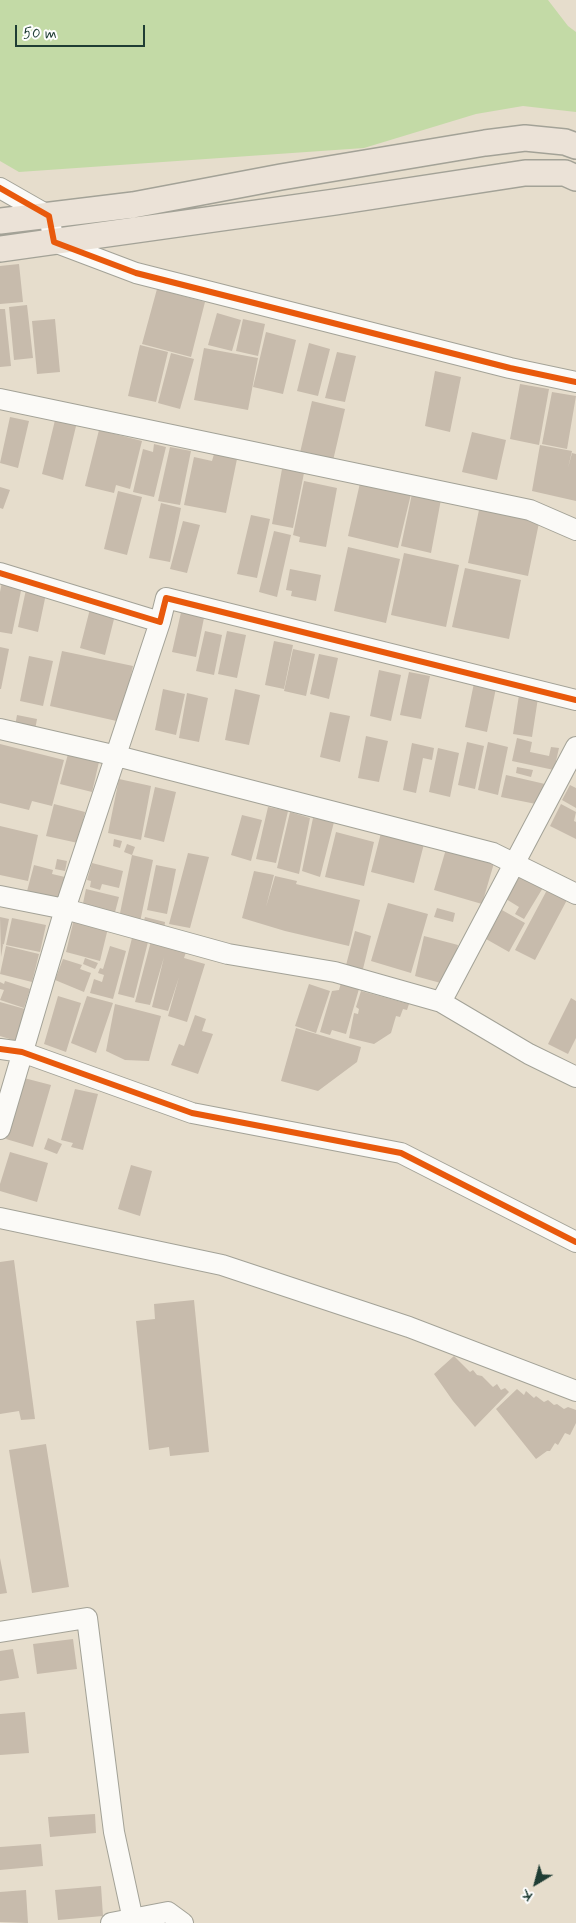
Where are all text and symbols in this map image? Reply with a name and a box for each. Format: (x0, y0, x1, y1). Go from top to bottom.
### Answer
scale bar (18, 15, 148, 47)
text: 50 m (23, 24, 57, 44)
north arrow (511, 1858, 561, 1908)
text: K (518, 1885, 536, 1905)

